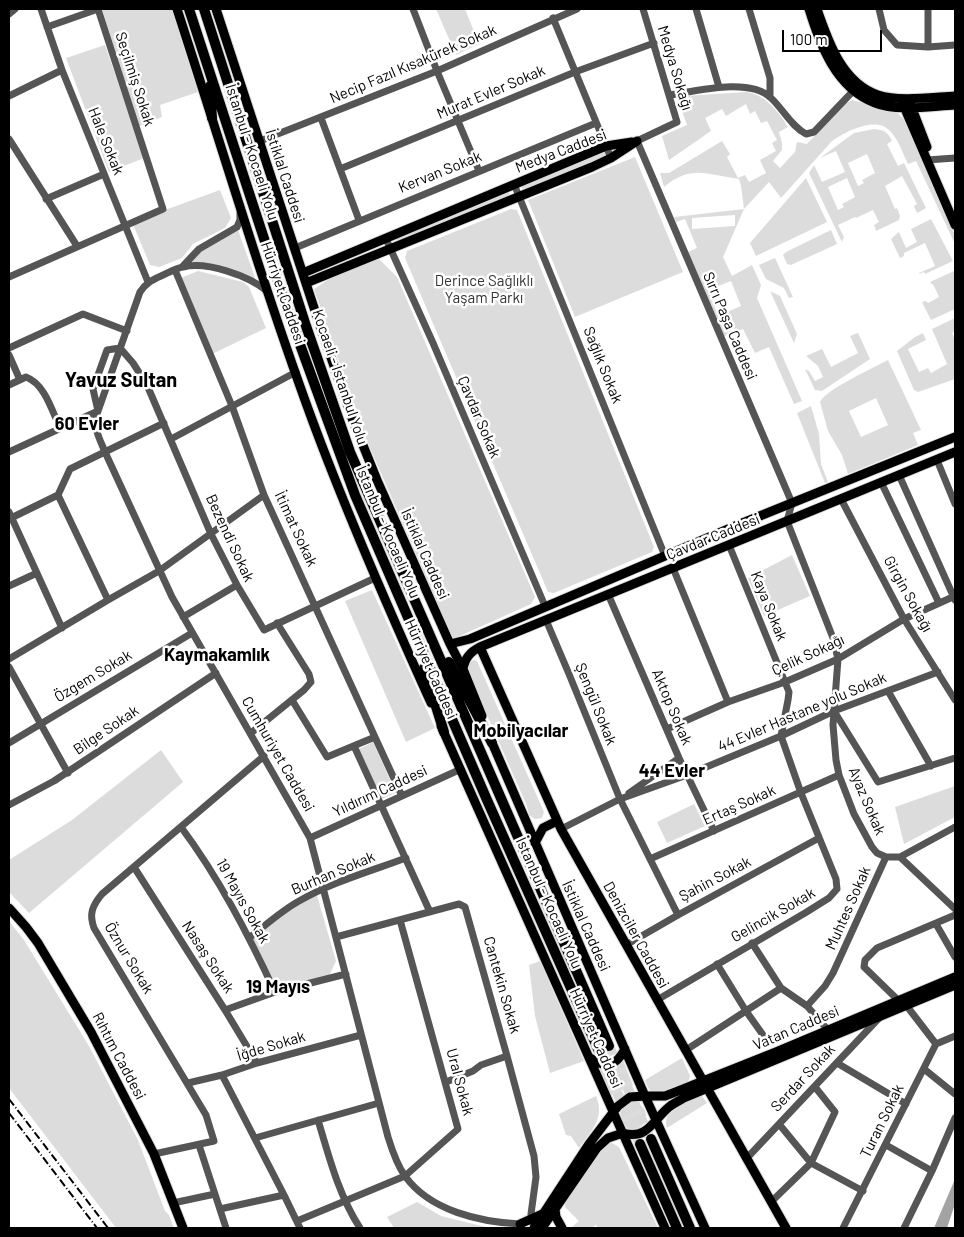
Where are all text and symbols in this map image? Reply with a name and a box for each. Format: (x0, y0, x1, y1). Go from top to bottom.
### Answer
scale bar (784, 20, 884, 52)
street label: Necip Fazıl Kısakürek Sokak (327, 21, 499, 107)
street label: Medya Sokağı (654, 24, 696, 112)
street label: Seçilmiş Sokak (111, 30, 159, 128)
text: 100 m (790, 30, 828, 48)
street label: Murat Evler Sokak (434, 61, 548, 123)
street label: İstanbul - Kocaeli Yolu (222, 82, 282, 222)
street label: Hale Sokak (84, 105, 128, 177)
street label: Medya Caddesi (513, 125, 609, 177)
street label: İstiklal Caddesi (261, 127, 309, 225)
street label: Kervan Sokak (396, 147, 484, 197)
street label: Hürriyet Caddesi (257, 239, 309, 347)
street label: Sırrı Paşa Caddesi (699, 269, 761, 383)
park label: Derince Sağlıklı Yaşam Parkı (435, 272, 533, 307)
street label: Kocaeli - İstanbul Yolu (308, 307, 372, 447)
street label: Sağlık Sokak (579, 324, 627, 406)
district label: Yavuz Sultan (65, 368, 177, 392)
street label: Çavdar Sokak (454, 373, 504, 461)
district label: 60 Evler (55, 413, 119, 435)
street label: İstanbul - Kocaeli Yolu (352, 463, 424, 601)
street label: İtimat Sokak (271, 488, 321, 570)
street label: Bezendi Sokak (202, 491, 258, 585)
street label: İstiklal Caddesi (397, 506, 453, 602)
street label: Çavdar Caddesi (663, 510, 763, 564)
street label: Girgin Sokağı (880, 553, 936, 635)
street label: Kaya Sokak (747, 568, 791, 644)
street label: Hürriyet Caddesi (401, 616, 461, 722)
street label: Çelik Sokağı (769, 630, 847, 680)
district label: Kaymakamlık (164, 644, 270, 666)
street label: Özgem Sokak (51, 646, 135, 706)
street label: Şengül Sokak (571, 660, 621, 748)
street label: Aktop Sokak (648, 666, 696, 748)
street label: 44 Evler Hastane yolu Sokak (715, 668, 889, 756)
street label: Cumhuriyet Caddesi (238, 693, 318, 815)
street label: Bilge Sokak (70, 702, 142, 758)
district label: Mobilyacılar (474, 720, 568, 742)
district label: 44 Evler (639, 760, 705, 782)
street label: Yıldırım Caddesi (330, 761, 430, 821)
street label: Ayaz Sokak (845, 764, 889, 838)
street label: Ertaş Sokak (700, 781, 778, 829)
street label: İstanbul - Kocaeli Yolu (512, 834, 586, 972)
street label: Burhan Sokak (289, 847, 377, 899)
street label: Şahin Sokak (676, 853, 754, 905)
street label: 19 Mayıs Sokak (212, 855, 274, 947)
street label: Muhtes Sokak (822, 863, 874, 953)
street label: İstiklal Caddesi (558, 878, 614, 974)
street label: Denizciler Caddesi (599, 878, 673, 992)
street label: Gelincik Sokak (728, 884, 818, 946)
street label: Nasaş Sokak (178, 918, 238, 996)
street label: Öznur Sokak (101, 919, 157, 997)
street label: Cantekin Sokak (480, 935, 524, 1035)
district label: 19 Mayıs (246, 976, 310, 998)
street label: Hürriyet Caddesi (566, 985, 626, 1091)
street label: Vatan Caddesi (750, 1002, 842, 1054)
street label: Rıhtım Caddesi (88, 1009, 150, 1103)
street label: İğde Sokak (235, 1027, 307, 1065)
street label: Serdar Sokak (767, 1040, 839, 1116)
street label: Ural Sokak (442, 1046, 478, 1118)
street label: Turan Sokak (856, 1081, 908, 1161)

